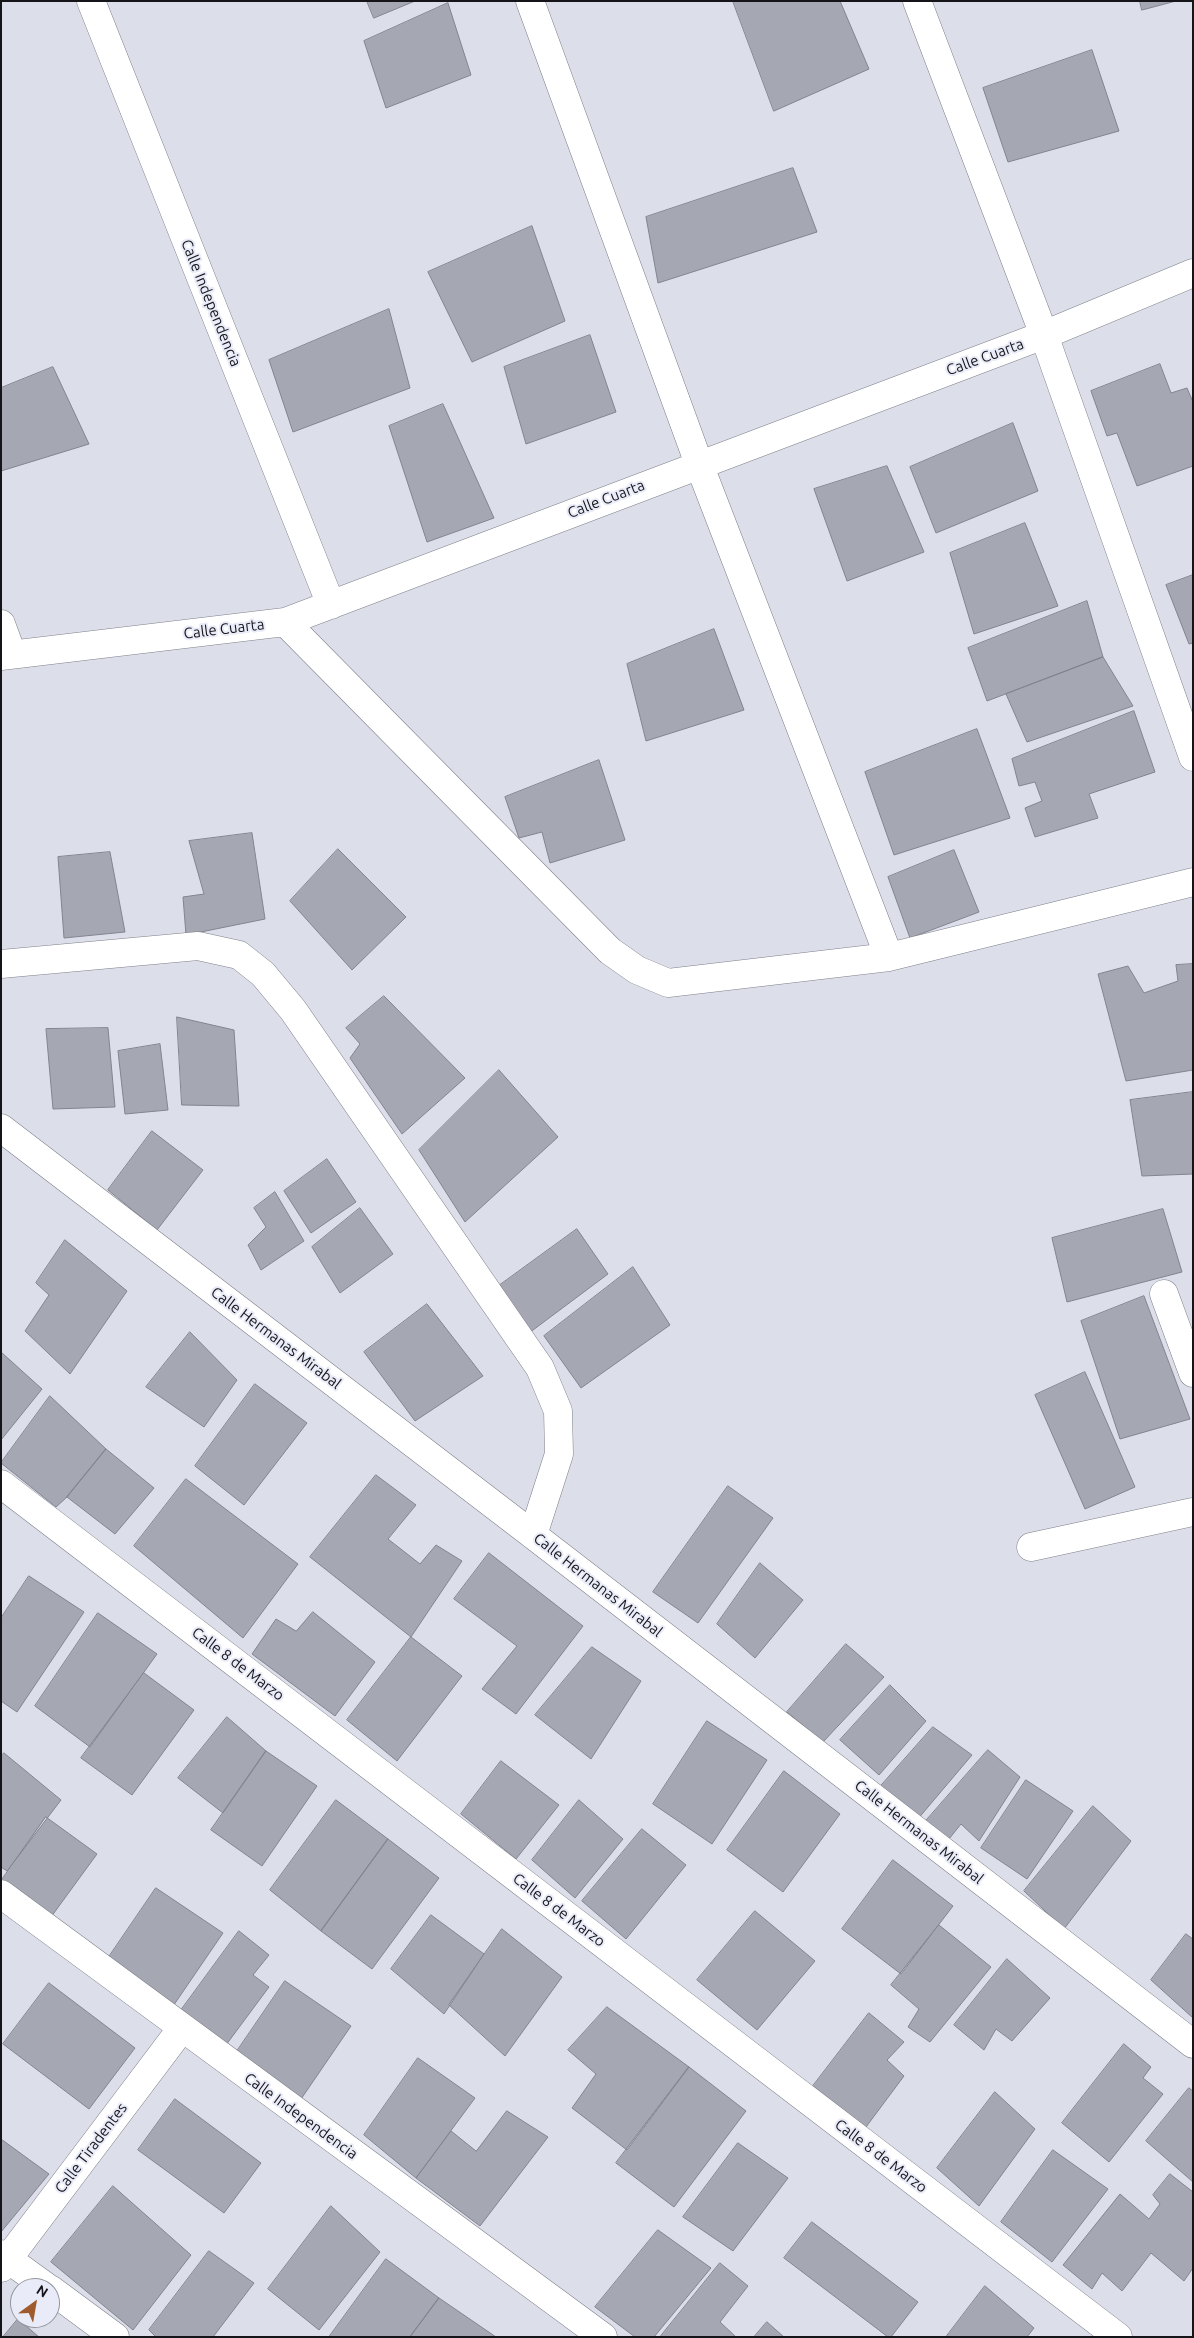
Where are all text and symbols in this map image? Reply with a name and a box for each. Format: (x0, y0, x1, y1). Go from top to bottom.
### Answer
street label: Calle Independencia (177, 237, 245, 369)
street label: Calle Cuarta (944, 335, 1026, 379)
street label: Calle Cuarta (565, 476, 647, 522)
street label: Calle Cuarta (183, 615, 265, 643)
street label: Calle Hermanas Mirabal (207, 1283, 345, 1393)
street label: Calle Hermanas Mirabal (530, 1529, 666, 1641)
street label: Calle 8 de Marzo (188, 1623, 288, 1705)
street label: Calle Hermanas Mirabal (851, 1776, 987, 1888)
street label: Calle 8 de Marzo (509, 1869, 609, 1951)
street label: Calle Independencia (241, 2069, 361, 2163)
street label: Calle Tiradentes (51, 2099, 131, 2197)
street label: Calle 8 de Marzo (831, 2115, 931, 2197)
north arrow (10, 2278, 60, 2328)
text: N (34, 2282, 51, 2301)

